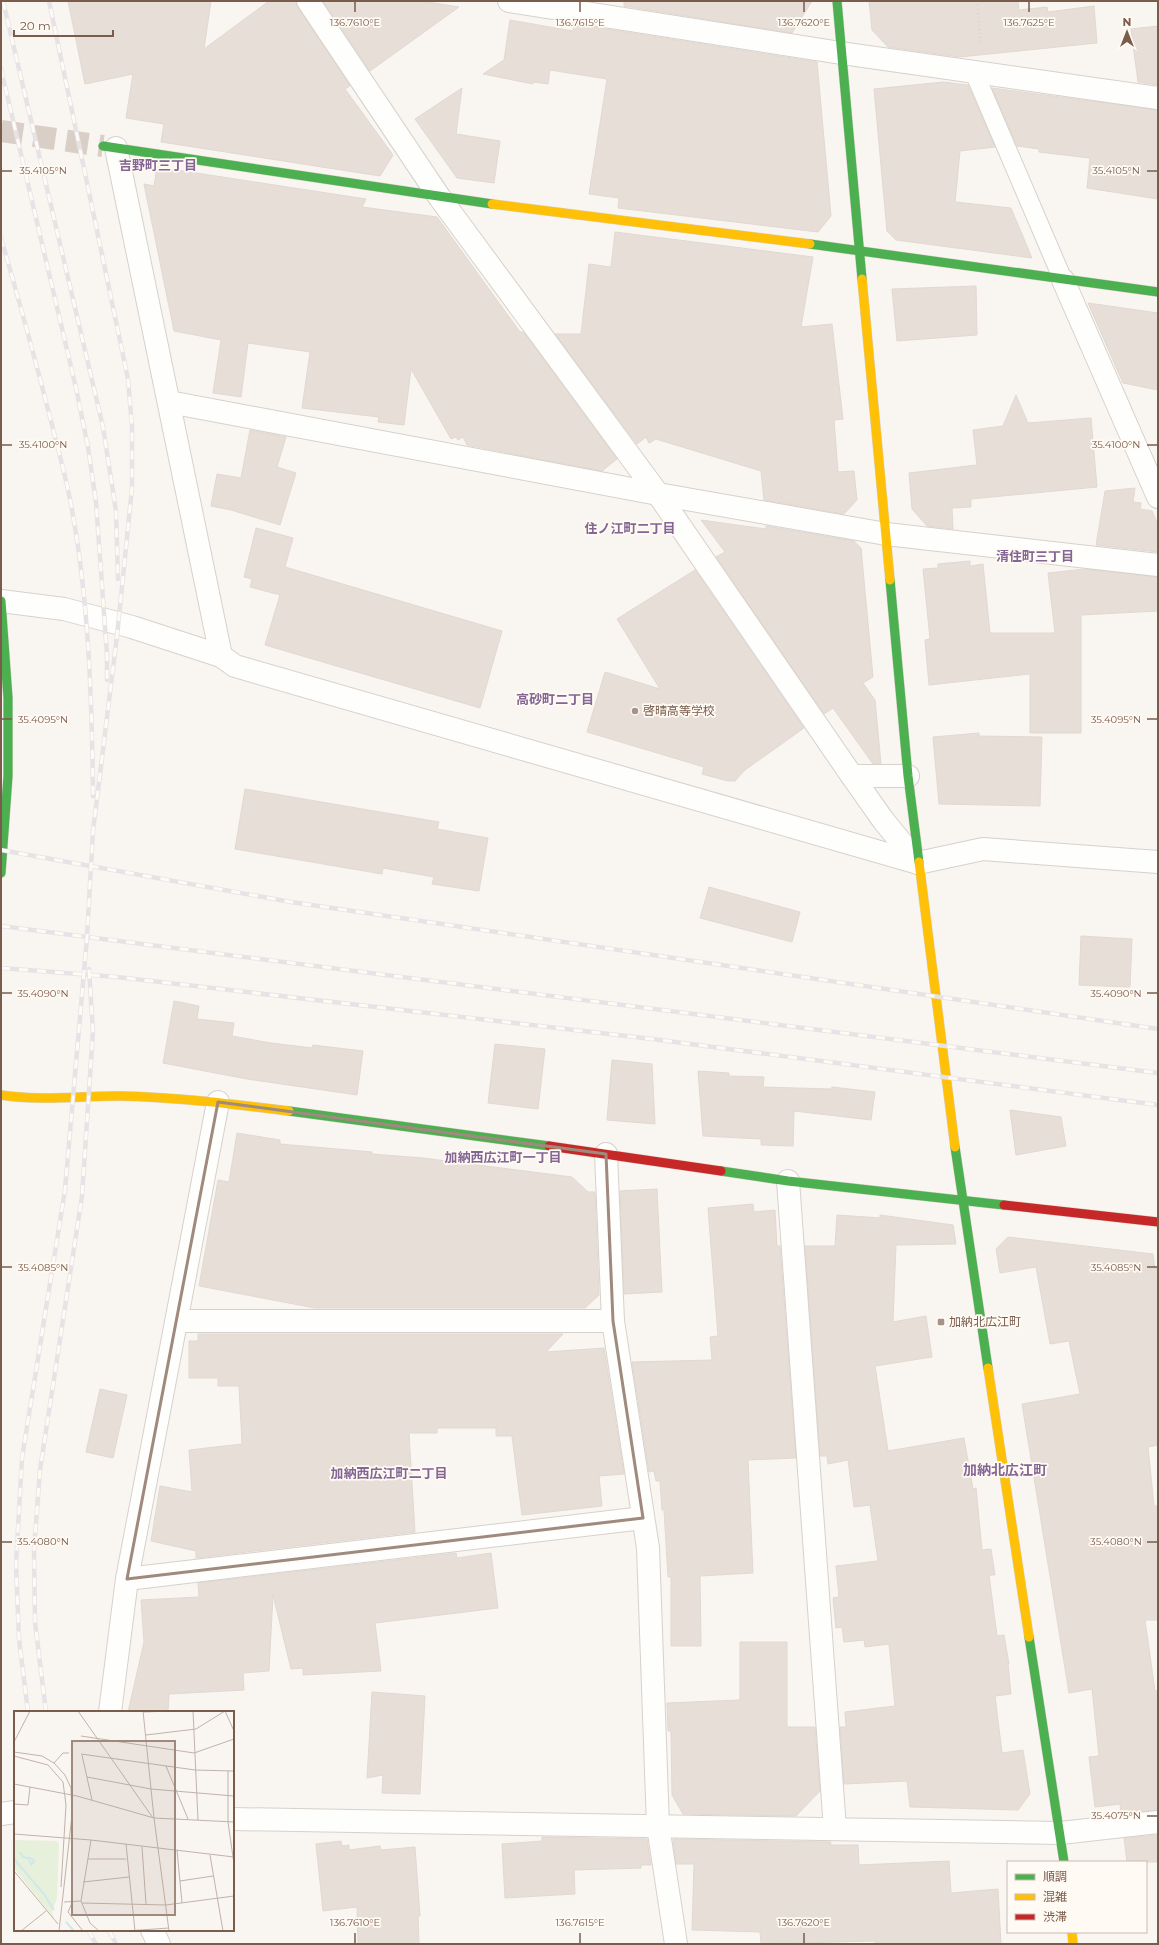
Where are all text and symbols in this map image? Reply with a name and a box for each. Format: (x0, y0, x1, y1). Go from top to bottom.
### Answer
scale bar (14, 12, 113, 38)
north arrow (1107, 12, 1147, 52)
text: N (1123, 15, 1131, 29)
text: 136.7610°E (330, 16, 380, 29)
text: 136.7615°E (555, 16, 605, 29)
text: 136.7620°E (778, 16, 831, 29)
text: 136.7625°E (1003, 16, 1055, 29)
text: 20 m (20, 18, 51, 33)
district label: 吉野町三丁目 (119, 157, 197, 173)
text: 35.4105°N (19, 164, 67, 177)
text: 35.4105°N (1092, 164, 1140, 177)
text: 35.4100°N (19, 438, 67, 451)
text: 35.4100°N (1092, 438, 1140, 451)
district label: 住ノ江町二丁目 (584, 520, 676, 536)
district label: 清住町三丁目 (996, 548, 1074, 564)
district label: 高砂町二丁目 (516, 691, 594, 707)
place label: 啓晴高等学校 (643, 703, 715, 718)
marker: 啓晴高等学校 (630, 706, 640, 716)
text: 35.4095°N (18, 713, 68, 726)
text: 35.4095°N (1091, 713, 1141, 726)
text: 35.4090°N (17, 987, 69, 1000)
text: 35.4090°N (1090, 987, 1142, 1000)
district label: 加納西広江町一丁目 (444, 1149, 562, 1165)
text: 35.4085°N (18, 1261, 68, 1274)
text: 35.4085°N (1091, 1261, 1141, 1274)
place label: 加納北広江町 (949, 1314, 1021, 1329)
marker: 加納北広江町 (936, 1317, 946, 1327)
district label: 加納北広江町 (963, 1461, 1047, 1479)
district label: 加納西広江町二丁目 (330, 1465, 448, 1481)
text: 35.4080°N (17, 1535, 69, 1548)
text: 35.4080°N (1090, 1535, 1142, 1548)
inset map (14, 1711, 234, 1931)
text: 35.4075°N (1091, 1809, 1141, 1822)
legend (1007, 1861, 1147, 1933)
text: 順調 (1043, 1869, 1067, 1884)
text: 混雑 (1043, 1889, 1067, 1904)
text: 渋滞 (1043, 1909, 1067, 1924)
text: 136.7610°E (330, 1916, 380, 1929)
text: 136.7615°E (555, 1916, 605, 1929)
text: 136.7620°E (778, 1916, 831, 1929)

